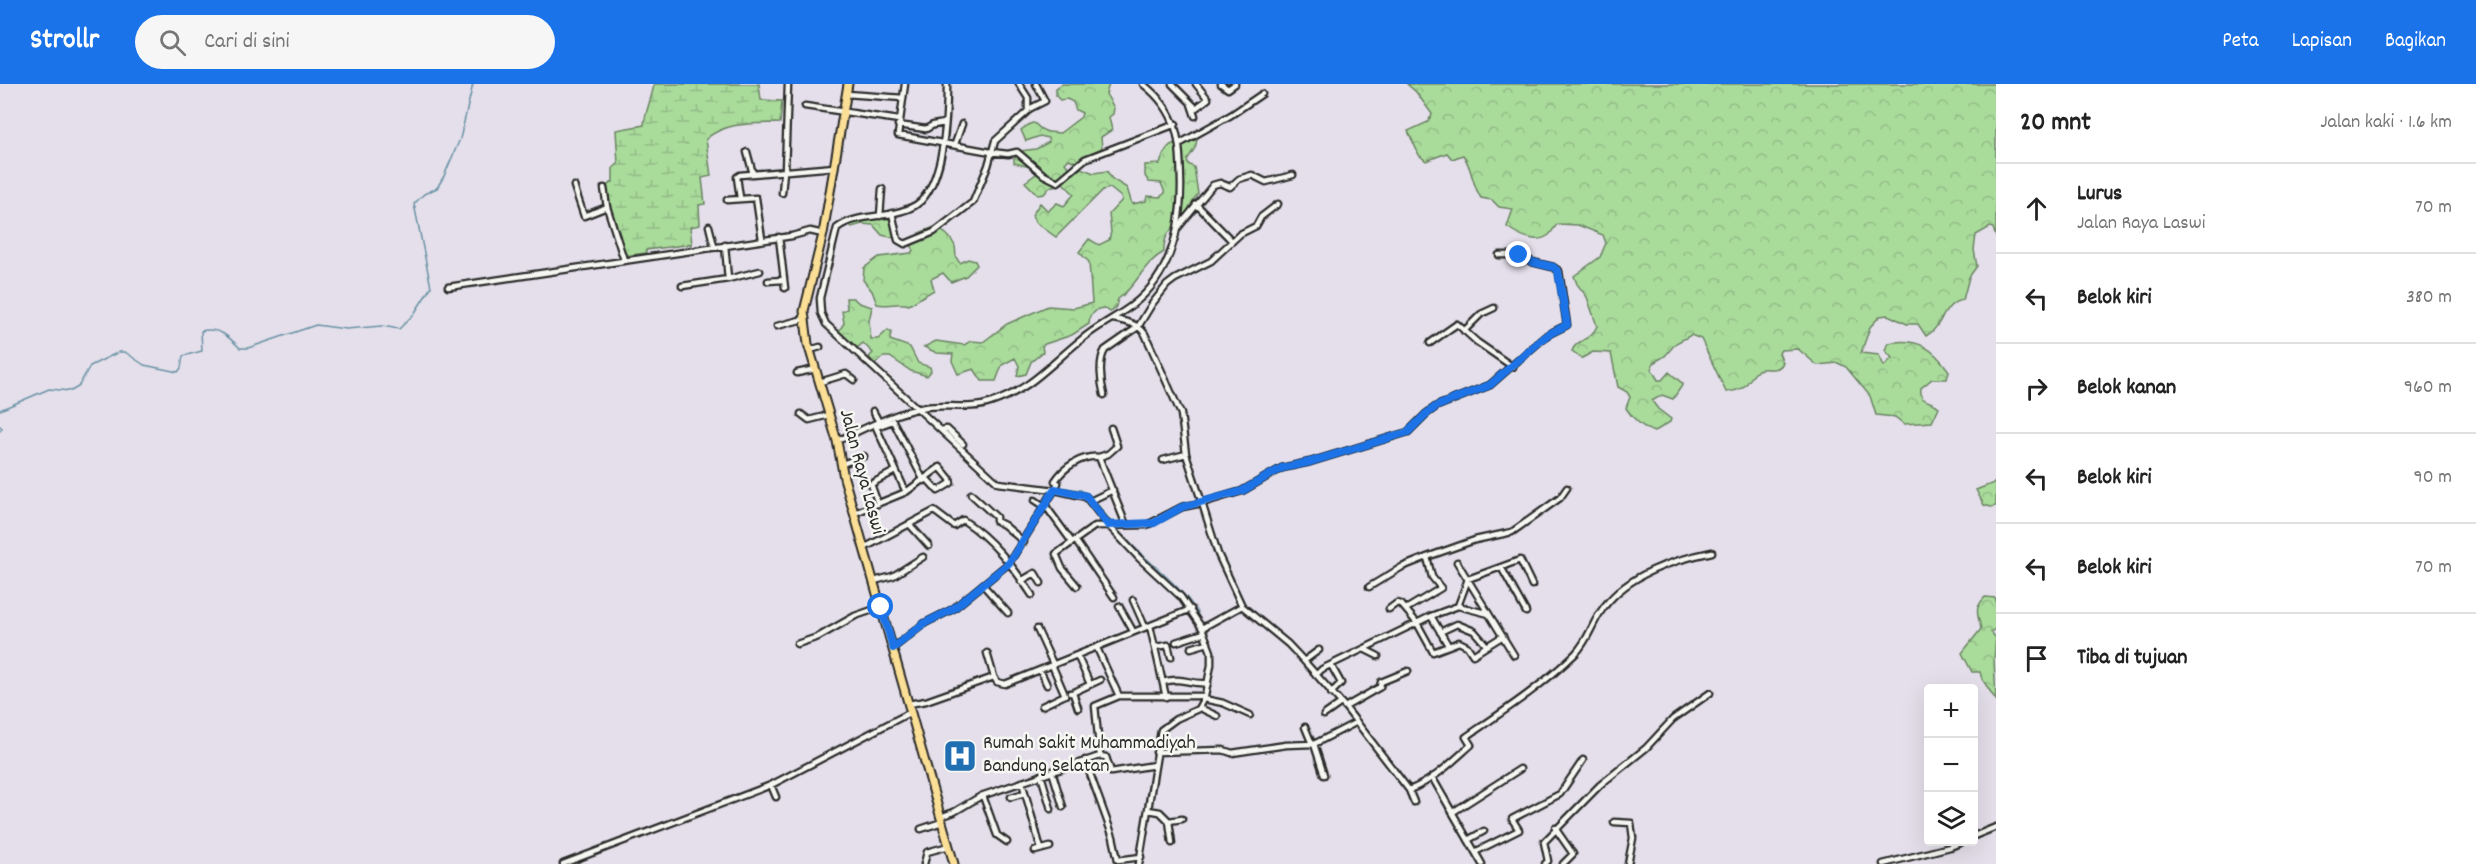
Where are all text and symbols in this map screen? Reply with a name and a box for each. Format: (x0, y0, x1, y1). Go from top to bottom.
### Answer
search box (135, 15, 555, 69)
text: Strollr (30, 22, 99, 62)
icon: search (156, 26, 189, 59)
text: Cari di sini (204, 27, 290, 58)
text: Peta (2222, 27, 2259, 57)
text: Lapisan (2292, 27, 2352, 57)
text: Bagikan (2385, 27, 2446, 57)
text: 20 mnt (2020, 105, 2091, 142)
text: Jalan kaki · 1.6 km (2320, 109, 2452, 137)
text: Lurus (2077, 179, 2122, 210)
icon: ahead (2020, 192, 2053, 225)
text: 70 m (2415, 194, 2452, 222)
text: Jalan Raya Laswi (2077, 210, 2205, 238)
route end (1505, 241, 1531, 267)
icon: left (2020, 282, 2053, 315)
text: Belok kiri (2077, 283, 2151, 314)
text: 380 m (2406, 284, 2452, 312)
icon: right (2020, 372, 2053, 405)
text: Belok kanan (2077, 373, 2176, 404)
text: 960 m (2404, 374, 2452, 402)
street label: Jalan Raya Laswi (831, 406, 891, 538)
icon: left (2020, 462, 2053, 495)
text: Belok kiri (2077, 463, 2151, 494)
text: 90 m (2414, 464, 2452, 492)
icon: left (2020, 552, 2053, 585)
text: Belok kiri (2077, 553, 2151, 584)
text: 70 m (2415, 554, 2452, 582)
route start (867, 593, 893, 619)
icon: arrive (2020, 642, 2053, 675)
text: Tiba di tujuan (2077, 643, 2187, 674)
map controls (1924, 684, 1978, 846)
button: + (1924, 684, 1978, 738)
place label: Rumah Sakit Muhammadiyah Bandung Selatan (983, 730, 1196, 781)
hospital icon: Rumah Sakit Muhammadiyah Bandung Selatan (942, 738, 978, 774)
button: − (1924, 738, 1978, 792)
button: layers (1924, 792, 1978, 846)

